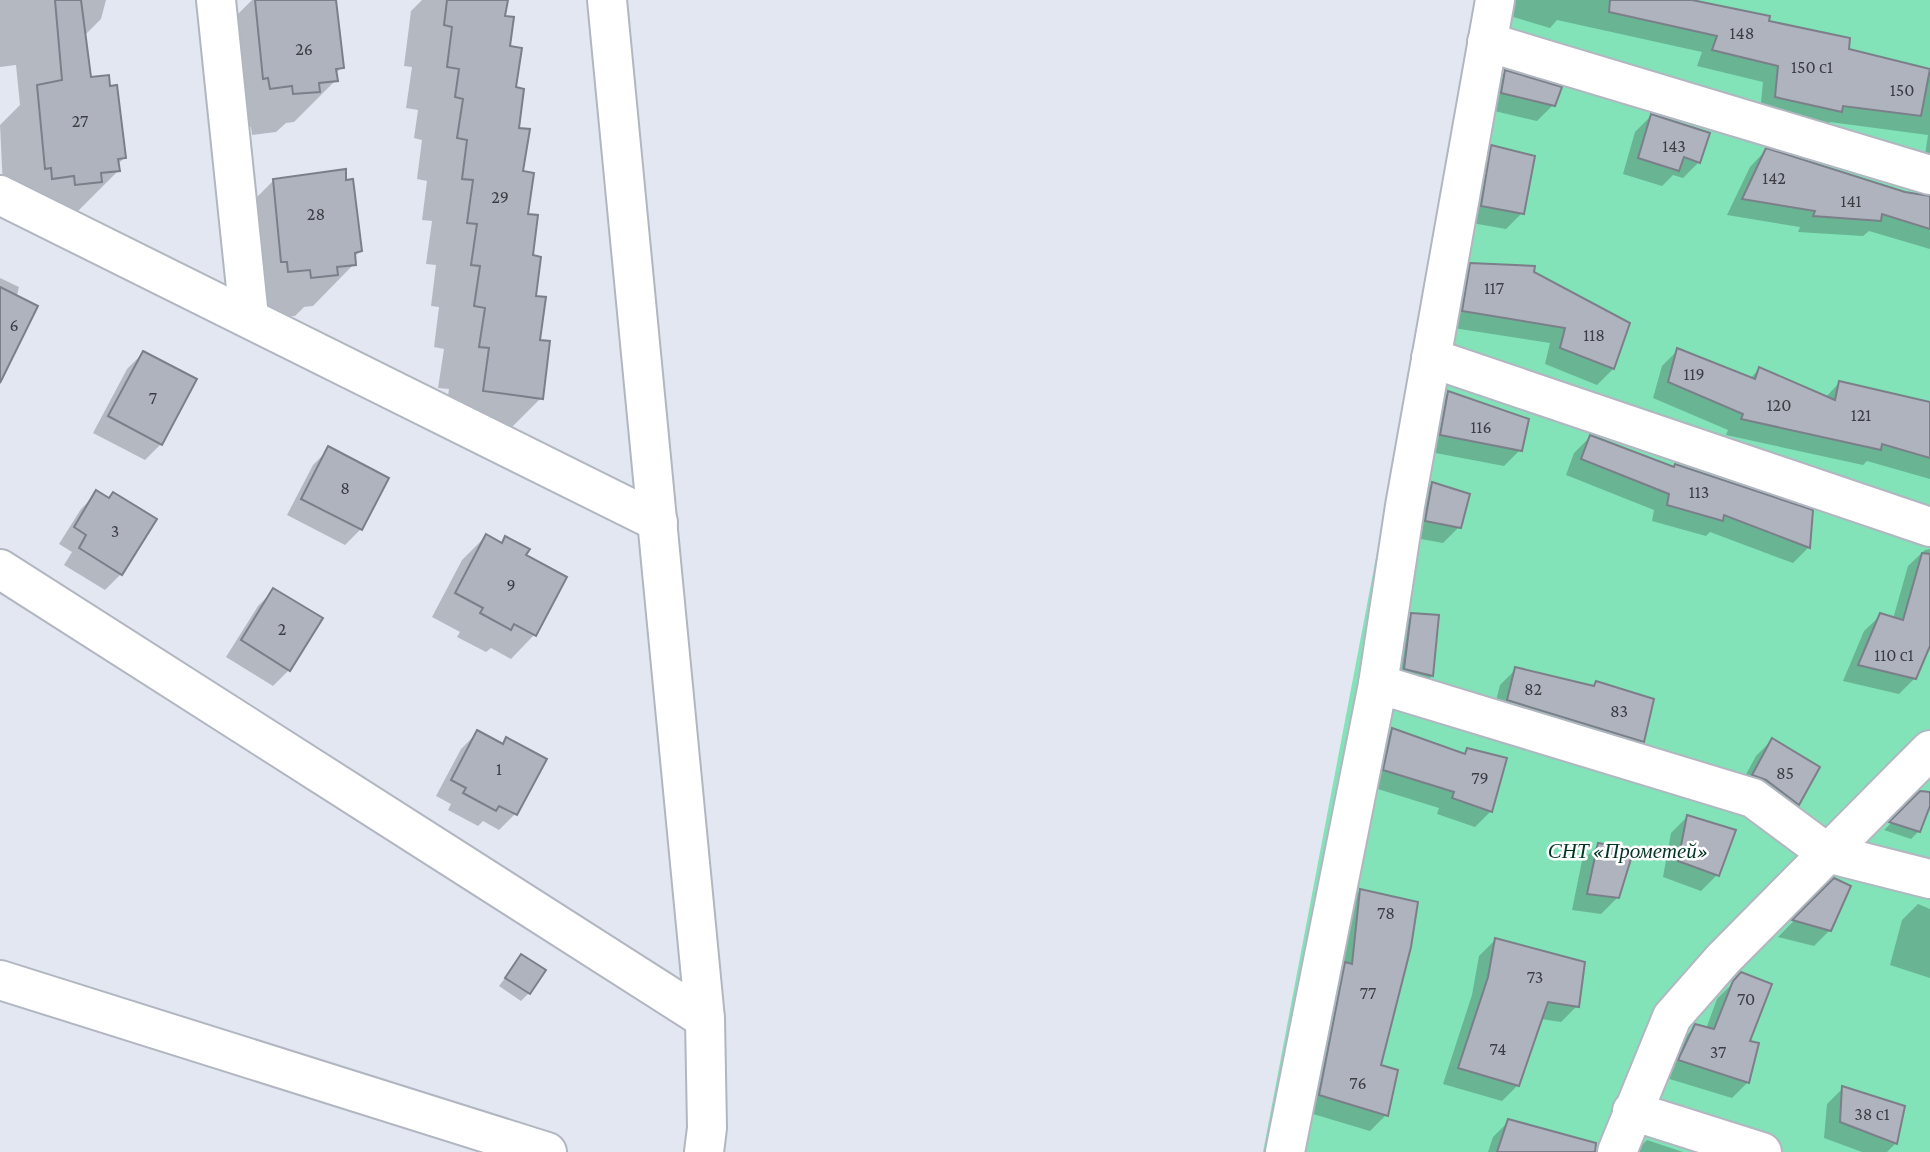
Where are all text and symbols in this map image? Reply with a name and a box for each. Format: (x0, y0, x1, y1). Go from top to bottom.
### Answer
house number: 148 (1730, 23, 1754, 43)
house number: 26 (295, 39, 313, 59)
house number: 150 с1 (1791, 57, 1833, 77)
house number: 150 (1890, 80, 1914, 100)
house number: 27 (72, 111, 88, 131)
house number: 143 (1662, 136, 1686, 156)
house number: 142 (1762, 168, 1786, 188)
house number: 29 (491, 187, 509, 207)
house number: 141 (1840, 191, 1862, 211)
house number: 28 (307, 204, 325, 224)
house number: 117 (1484, 278, 1504, 298)
house number: 6 (9, 315, 19, 335)
house number: 118 (1583, 325, 1605, 345)
house number: 119 (1683, 364, 1705, 384)
house number: 7 (149, 388, 157, 408)
house number: 120 (1767, 395, 1791, 415)
house number: 121 (1851, 405, 1871, 425)
house number: 116 (1470, 417, 1492, 437)
house number: 8 (340, 478, 350, 498)
house number: 113 (1689, 482, 1709, 502)
house number: 3 (111, 521, 119, 541)
house number: 9 (506, 575, 516, 595)
house number: 2 (278, 619, 286, 639)
house number: 110 с1 (1874, 645, 1914, 665)
house number: 82 (1524, 679, 1542, 699)
house number: 83 (1610, 701, 1628, 721)
house number: 1 (496, 759, 502, 779)
house number: 85 (1776, 763, 1794, 783)
house number: 79 (1471, 768, 1489, 788)
park label: СНТ «Прометей» (1548, 839, 1708, 863)
house number: 78 (1377, 903, 1395, 923)
house number: 73 (1527, 967, 1543, 987)
house number: 77 (1360, 983, 1376, 1003)
house number: 70 (1737, 989, 1755, 1009)
house number: 74 (1490, 1039, 1506, 1059)
house number: 37 (1710, 1042, 1726, 1062)
house number: 76 (1349, 1073, 1367, 1093)
house number: 38 с1 (1854, 1104, 1890, 1124)

